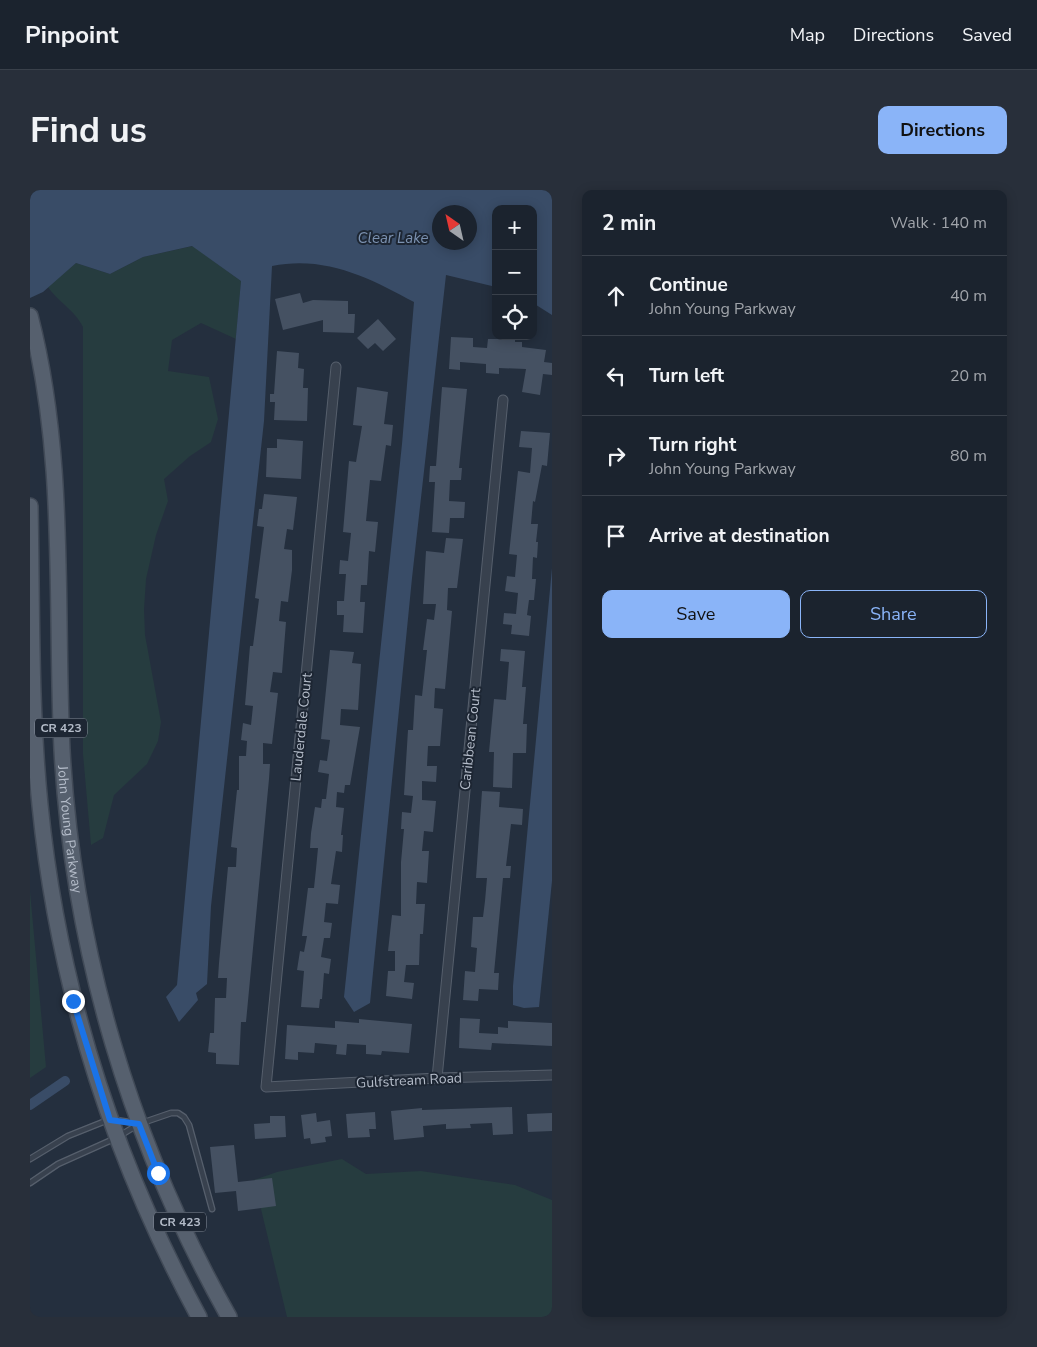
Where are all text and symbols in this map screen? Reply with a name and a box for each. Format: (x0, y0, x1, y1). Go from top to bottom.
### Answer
text: Pinpoint (25, 19, 118, 51)
text: Map (790, 23, 825, 47)
text: Directions (853, 23, 934, 47)
text: Saved (962, 23, 1012, 47)
button: Directions (878, 106, 1007, 154)
text: Find us (30, 107, 147, 154)
north arrow (432, 205, 477, 250)
map controls (492, 205, 537, 340)
button: + (492, 205, 537, 250)
text: 2 min (602, 209, 656, 237)
text: Walk · 140 m (891, 212, 987, 234)
water label: Clear Lake (357, 228, 429, 248)
button: − (492, 250, 537, 295)
text: Continue (649, 272, 728, 298)
icon: ahead (602, 282, 630, 310)
text: 40 m (950, 285, 987, 307)
button: locate (492, 295, 537, 340)
text: John Young Parkway (649, 298, 796, 320)
icon: left (602, 362, 630, 390)
text: Turn left (649, 363, 724, 389)
text: 20 m (950, 365, 987, 387)
text: Turn right (649, 432, 736, 458)
icon: right (602, 442, 630, 470)
text: 80 m (950, 445, 987, 467)
text: John Young Parkway (649, 458, 796, 480)
icon: arrive (602, 522, 630, 550)
text: Arrive at destination (649, 523, 830, 549)
button: Save (602, 590, 790, 638)
button: Share (800, 590, 987, 638)
street label: Lauderdale Court (286, 672, 317, 782)
street label: Caribbean Court (456, 687, 485, 791)
road number: CR 423 (35, 718, 87, 738)
street label: John Young Parkway (53, 764, 87, 896)
route end (62, 990, 85, 1013)
street label: Gulfstream Road (356, 1068, 463, 1093)
route start (147, 1162, 170, 1185)
road number: CR 423 (154, 1212, 206, 1232)

